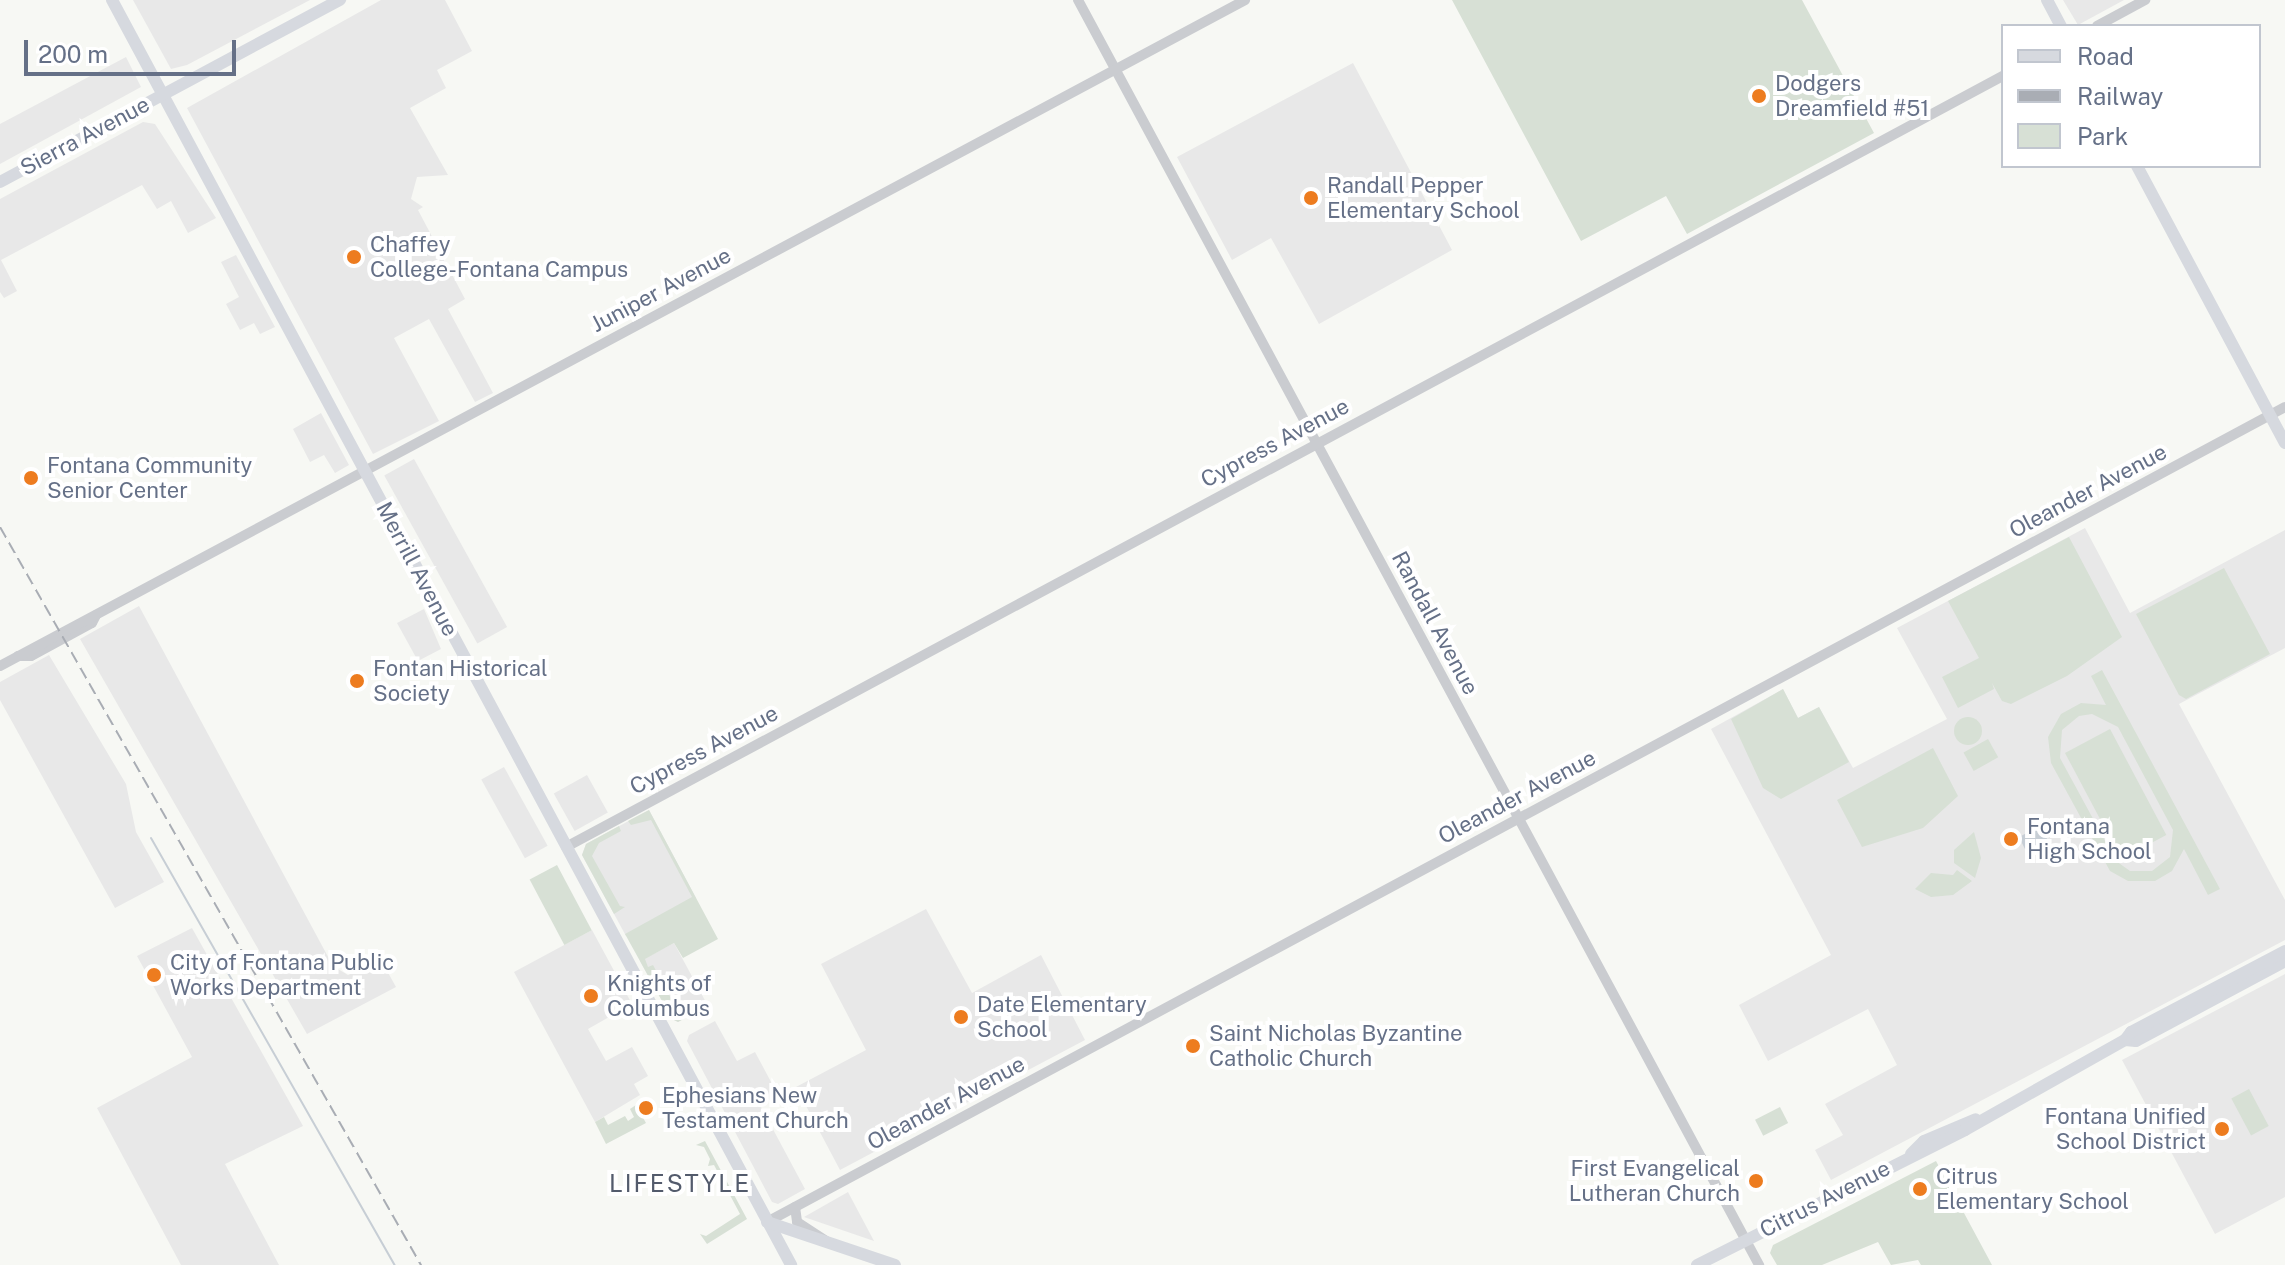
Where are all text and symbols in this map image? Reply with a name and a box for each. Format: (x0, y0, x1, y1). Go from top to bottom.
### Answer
scale bar (28, 24, 240, 74)
legend (2001, 24, 2261, 168)
text: 200 m (38, 40, 108, 68)
text: Road (2077, 42, 2134, 70)
place label: Dodgers Dreamfield #51 (1775, 70, 1929, 122)
text: Railway (2077, 82, 2163, 110)
marker: Dodgers Dreamfield #51 (1750, 87, 1768, 105)
street label: Sierra Avenue (16, 91, 154, 181)
text: Park (2077, 122, 2128, 150)
place label: Randall Pepper Elementary School (1327, 172, 1520, 224)
marker: Randall Pepper Elementary School (1302, 189, 1320, 207)
place label: Chaffey College-Fontana Campus (370, 231, 628, 282)
street label: Juniper Avenue (586, 242, 736, 338)
marker: Chaffey College-Fontana Campus (345, 248, 363, 266)
street label: Cypress Avenue (1196, 393, 1354, 493)
street label: Oleander Avenue (2005, 438, 2171, 544)
place label: Fontana Community Senior Center (47, 452, 252, 504)
marker: Fontana Community Senior Center (22, 469, 40, 487)
street label: Merrill Avenue (370, 497, 464, 641)
street label: Randall Avenue (1386, 547, 1484, 699)
place label: Fontan Historical Society (373, 655, 548, 706)
marker: Fontan Historical Society (348, 672, 366, 690)
street label: Cypress Avenue (625, 700, 783, 800)
street label: Oleander Avenue (1434, 744, 1600, 850)
place label: Fontana High School (2027, 813, 2152, 864)
marker: Fontana High School (2002, 830, 2020, 848)
place label: City of Fontana Public Works Department (170, 949, 394, 1000)
marker: City of Fontana Public Works Department (145, 966, 163, 984)
place label: Knights of Columbus (607, 970, 712, 1022)
marker: Knights of Columbus (582, 987, 600, 1005)
place label: Date Elementary School (977, 991, 1147, 1042)
marker: Date Elementary School (952, 1008, 970, 1026)
place label: Saint Nicholas Byzantine Catholic Church (1209, 1020, 1462, 1072)
marker: Saint Nicholas Byzantine Catholic Church (1184, 1037, 1202, 1055)
street label: Oleander Avenue (863, 1050, 1029, 1156)
place label: Ephesians New Testament Church (662, 1082, 849, 1134)
marker: Ephesians New Testament Church (637, 1099, 655, 1117)
place label: Fontana Unified School District (2044, 1103, 2206, 1154)
marker: Fontana Unified School District (2213, 1120, 2231, 1138)
place label: First Evangelical Lutheran Church (1569, 1155, 1740, 1206)
street label: Citrus Avenue (1755, 1155, 1895, 1243)
place label: Citrus Elementary School (1936, 1163, 2129, 1214)
district label: LIFESTYLE (609, 1170, 751, 1198)
marker: First Evangelical Lutheran Church (1747, 1172, 1765, 1190)
marker: Citrus Elementary School (1911, 1180, 1929, 1198)

